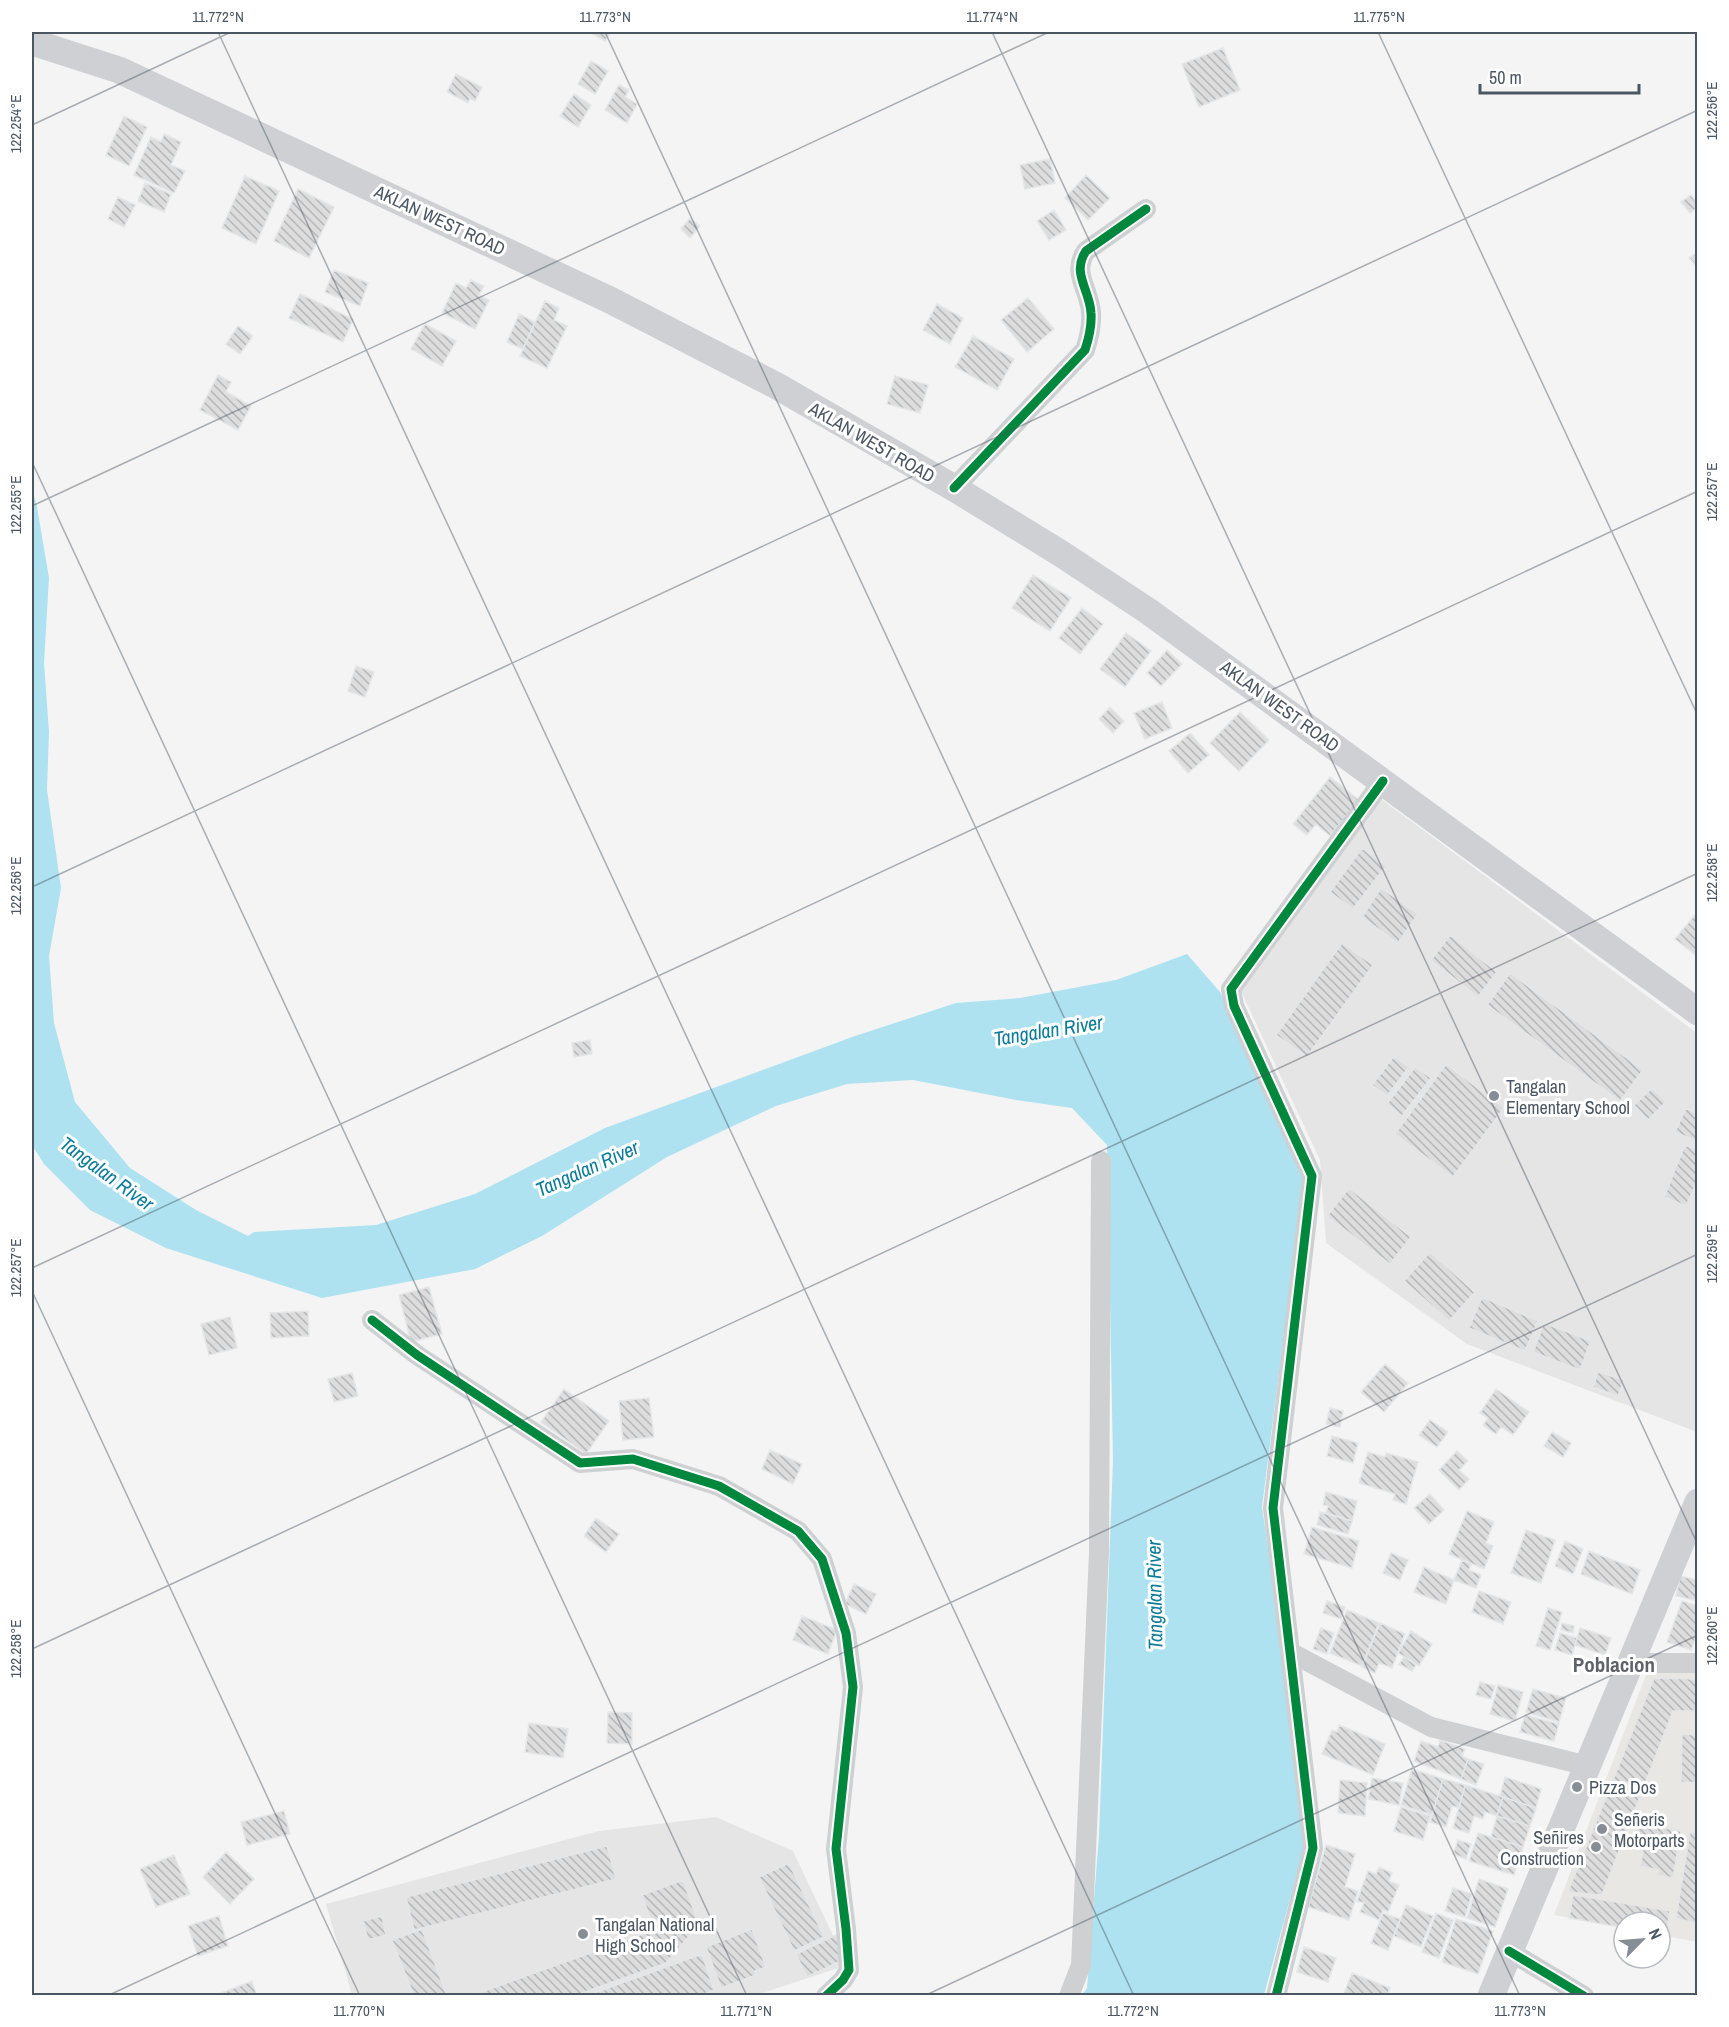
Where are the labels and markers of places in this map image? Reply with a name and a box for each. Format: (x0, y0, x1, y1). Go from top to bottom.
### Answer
place label: Tangalan Elementary School (1506, 1074, 1630, 1120)
marker: Tangalan Elementary School (1487, 1089, 1501, 1103)
place label: Pizza Dos (1589, 1775, 1656, 1800)
marker: Pizza Dos (1570, 1780, 1584, 1794)
place label: Señeris Motorparts (1614, 1807, 1685, 1853)
marker: Señeris Motorparts (1595, 1822, 1609, 1836)
place label: Señires Construction (1500, 1825, 1584, 1871)
marker: Señires Construction (1589, 1840, 1603, 1854)
place label: Tangalan National High School (595, 1912, 714, 1958)
marker: Tangalan National High School (576, 1927, 590, 1941)

